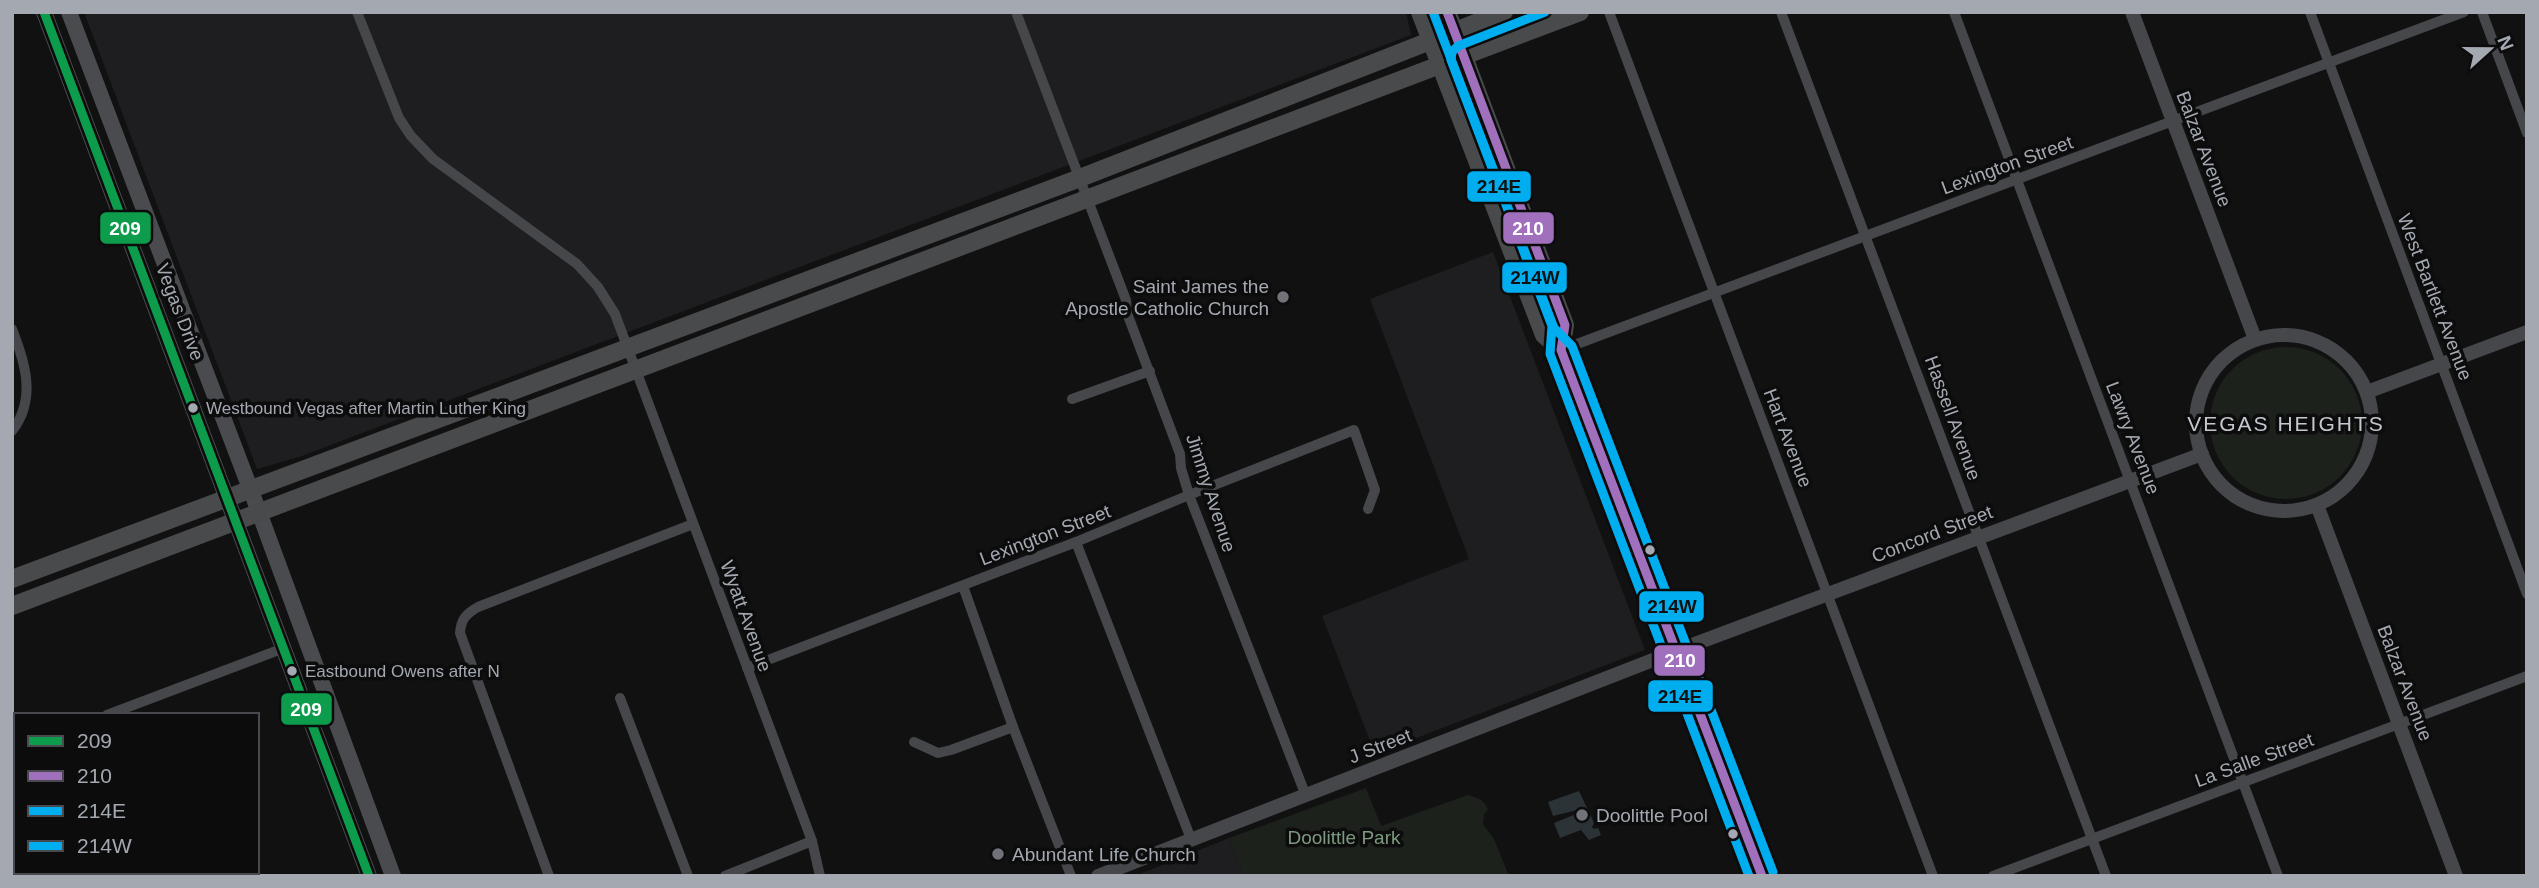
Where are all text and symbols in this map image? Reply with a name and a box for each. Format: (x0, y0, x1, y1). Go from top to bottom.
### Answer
north arrow (2455, 14, 2525, 84)
text: N (2493, 33, 2518, 53)
street label: Balzar Avenue (2172, 88, 2236, 210)
street label: Lexington Street (1938, 131, 2076, 199)
line badge: 214E (1466, 170, 1532, 203)
text: 214E (1477, 176, 1521, 197)
line badge: 209 (99, 211, 152, 245)
line badge: 210 (1502, 211, 1555, 245)
street label: West Bartlett Avenue (2394, 211, 2476, 383)
text: 209 (109, 218, 141, 239)
text: 210 (1512, 218, 1544, 239)
street label: Vegas Drive (152, 260, 208, 364)
line badge: 214W (1501, 261, 1568, 294)
text: 214W (1510, 267, 1560, 288)
place label: Saint James the Apostle Catholic Church (1065, 276, 1269, 319)
marker: Saint James the Apostle Catholic Church (1275, 289, 1291, 305)
street label: Hassell Avenue (1921, 353, 1985, 483)
street label: Lawry Avenue (2102, 379, 2164, 497)
street label: Hart Avenue (1760, 386, 1816, 490)
place label: Westbound Vegas after Martin Luther King (206, 399, 526, 418)
marker: Westbound Vegas after Martin Luther King (186, 401, 200, 415)
district label: VEGAS HEIGHTS (2187, 412, 2385, 435)
street label: Jimmy Avenue (1182, 431, 1240, 555)
street label: Lexington Street (977, 500, 1114, 570)
street label: Concord Street (1869, 501, 1996, 567)
unlabelled marker (1643, 543, 1657, 557)
street label: Wyatt Avenue (716, 558, 776, 674)
line badge: 214W (1638, 590, 1705, 623)
text: 214W (1647, 596, 1697, 617)
street label: Balzar Avenue (2373, 622, 2437, 744)
line badge: 210 (1653, 644, 1706, 677)
text: 210 (1664, 650, 1696, 671)
place label: Eastbound Owens after N (305, 662, 500, 681)
marker: Eastbound Owens after N (285, 664, 299, 678)
line badge: 214E (1647, 679, 1714, 713)
text: 214E (1658, 686, 1702, 707)
line badge: 209 (280, 692, 333, 726)
text: 209 (290, 699, 322, 720)
legend (14, 713, 259, 874)
street label: J Street (1346, 724, 1415, 768)
text: 209 (77, 729, 112, 752)
street label: La Salle Street (2192, 729, 2317, 791)
text: 210 (77, 764, 112, 787)
text: 214E (77, 799, 126, 822)
place label: Doolittle Pool (1596, 805, 1708, 826)
marker: Doolittle Pool (1574, 807, 1590, 823)
park label: Doolittle Park (1288, 827, 1401, 848)
unlabelled marker (1726, 827, 1740, 841)
text: 214W (77, 834, 132, 857)
place label: Abundant Life Church (1012, 844, 1196, 865)
marker: Abundant Life Church (990, 846, 1006, 862)

